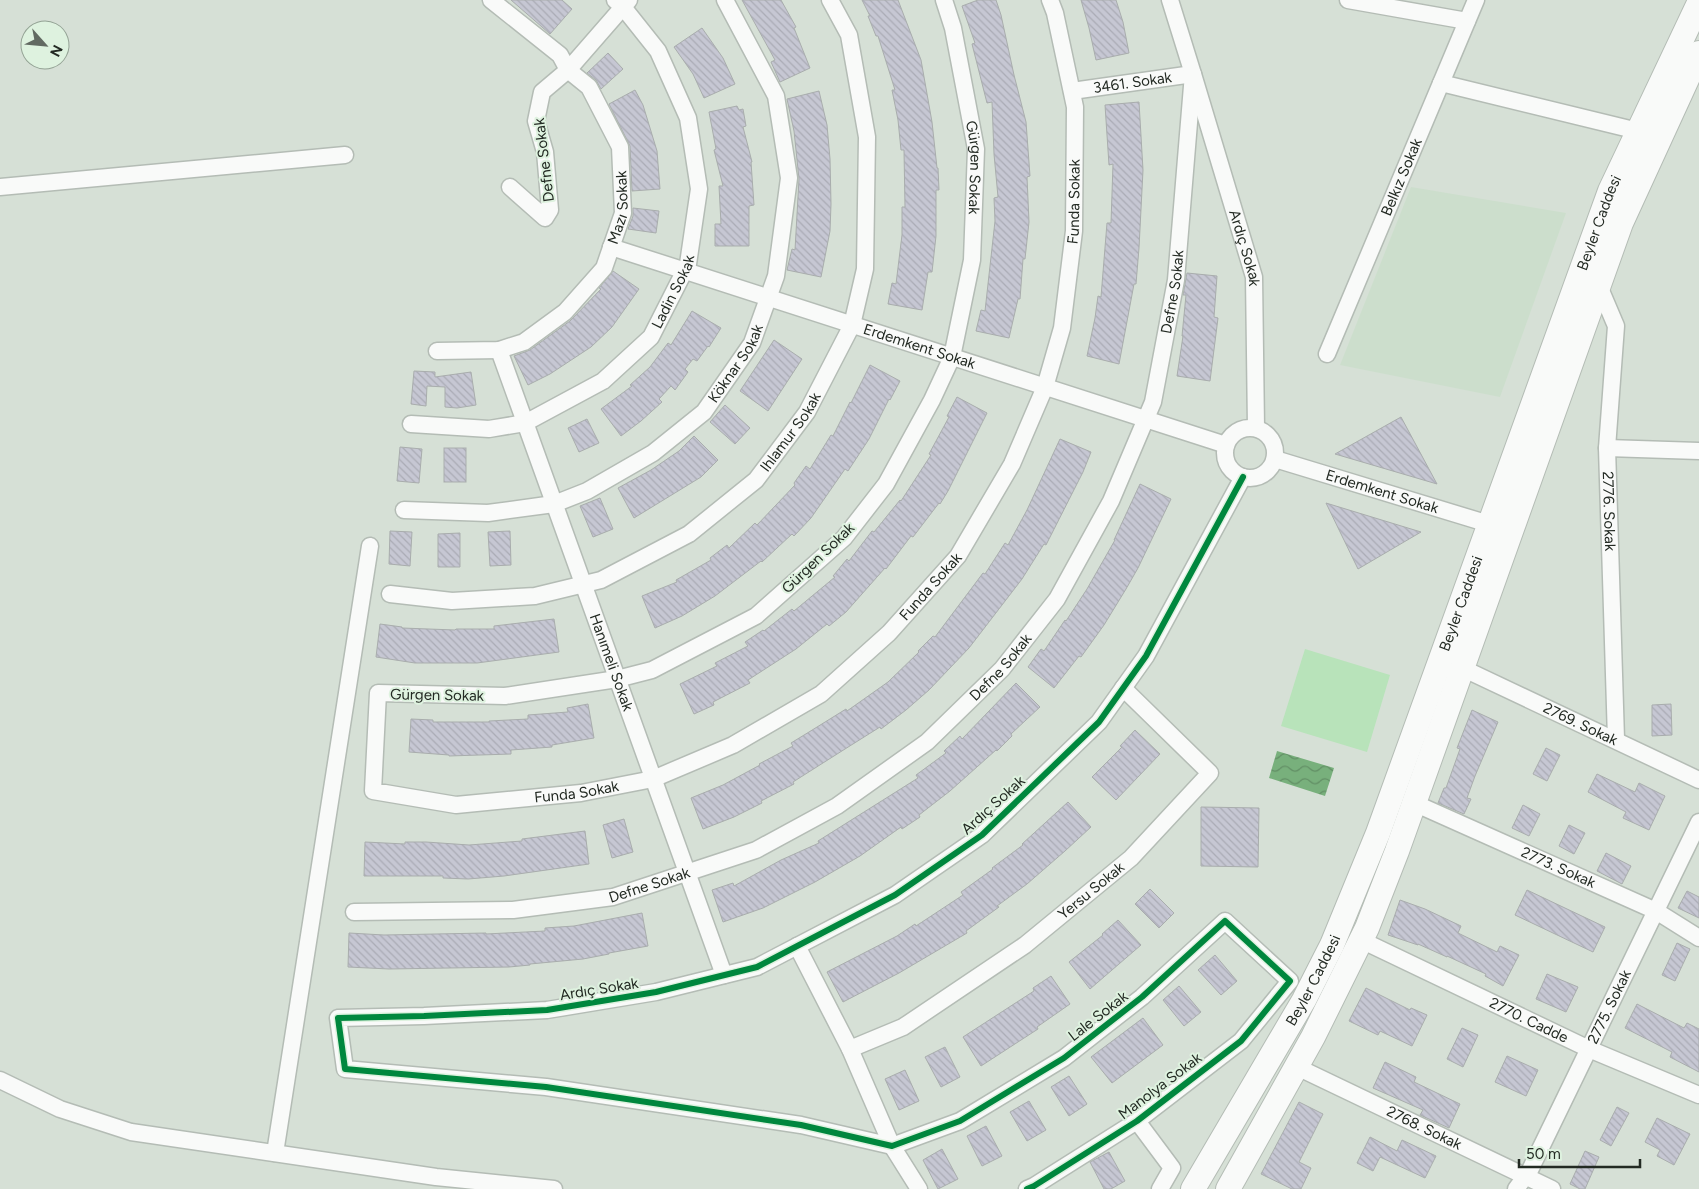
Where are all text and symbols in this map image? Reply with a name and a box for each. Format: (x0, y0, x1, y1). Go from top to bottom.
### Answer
north arrow (20, 20, 70, 70)
text: N (46, 42, 66, 59)
street label: 3461. Sokak (1092, 68, 1174, 97)
street label: Defne Sokak (530, 116, 558, 203)
street label: Gürgen Sokak (962, 119, 985, 215)
street label: Belkız Sokak (1377, 135, 1426, 219)
street label: Funda Sokak (1063, 158, 1084, 245)
street label: Mazı Sokak (604, 170, 632, 247)
street label: Beyler Caddesi (1573, 172, 1625, 273)
street label: Ardıç Sokak (1225, 208, 1263, 287)
street label: Defne Sokak (1157, 249, 1187, 335)
street label: Ladin Sokak (648, 253, 698, 332)
street label: Erdemkent Sokak (861, 320, 978, 373)
street label: Köknar Sokak (704, 321, 767, 406)
street label: Ihlamur Sokak (756, 389, 825, 475)
street label: Erdemkent Sokak (1324, 466, 1441, 517)
street label: 2776. Sokak (1599, 471, 1619, 552)
street label: Gürgen Sokak (778, 518, 859, 597)
street label: Funda Sokak (896, 548, 966, 624)
street label: Beyler Caddesi (1435, 553, 1486, 654)
street label: Hanımeli Sokak (586, 611, 637, 714)
street label: Defne Sokak (966, 629, 1036, 705)
street label: Gürgen Sokak (390, 685, 485, 705)
street label: 2769. Sokak (1540, 699, 1621, 750)
street label: Ardıç Sokak (958, 771, 1029, 838)
street label: Funda Sokak (533, 777, 621, 806)
street label: 2773. Sokak (1518, 843, 1599, 892)
street label: Yersu Sokak (1054, 858, 1129, 923)
street label: Defne Sokak (606, 863, 693, 907)
street label: Beyler Caddesi (1282, 932, 1344, 1029)
street label: 2775. Sokak (1584, 966, 1635, 1047)
street label: Ardıç Sokak (558, 974, 640, 1004)
street label: Lale Sokak (1065, 987, 1132, 1045)
street label: 2770. Cadde (1486, 994, 1571, 1047)
street label: Manolya Sokak (1115, 1048, 1206, 1123)
street label: 2768. Sokak (1384, 1102, 1465, 1154)
scale bar (1519, 1136, 1640, 1168)
text: 50 m (1526, 1145, 1561, 1163)

